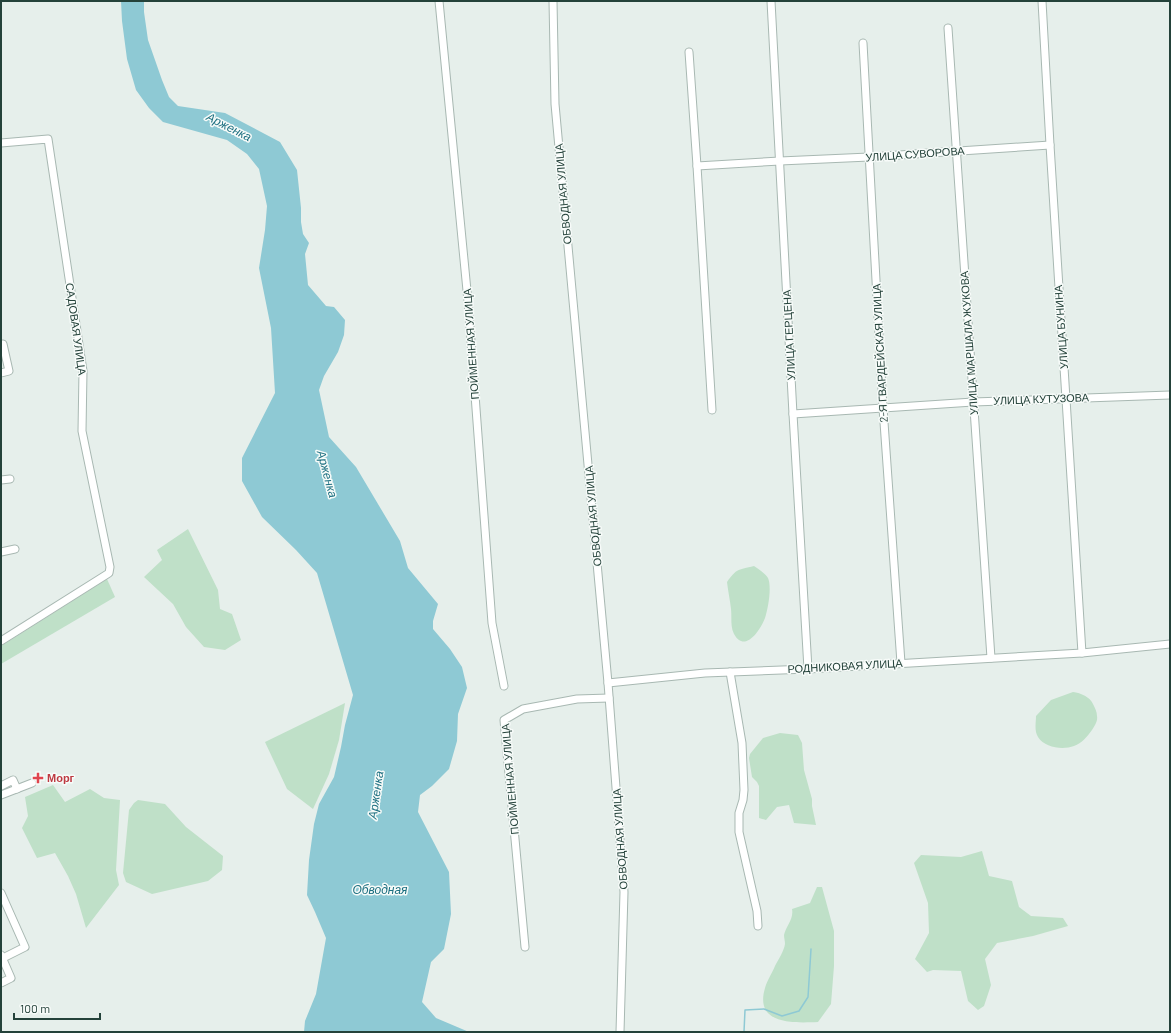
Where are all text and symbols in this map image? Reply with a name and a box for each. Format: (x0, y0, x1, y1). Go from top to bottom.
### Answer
water label: Арженка (203, 108, 254, 144)
street label: ОБВОДНАЯ УЛИЦА (552, 142, 573, 245)
street label: УЛИЦА СУВОРОВА (865, 144, 966, 163)
street label: УЛИЦА МАРШАЛА ЖУКОВА (957, 270, 980, 415)
street label: САДОВАЯ УЛИЦА (64, 282, 90, 377)
street label: 2-Я ГВАРДЕЙСКАЯ УЛИЦА (869, 283, 890, 423)
street label: УЛИЦА БУНИНА (1051, 284, 1070, 370)
street label: ПОЙМЕННАЯ УЛИЦА (460, 287, 481, 400)
street label: УЛИЦА ГЕРЦЕНА (780, 289, 797, 381)
street label: УЛИЦА КУТУЗОВА (993, 390, 1090, 407)
water label: Арженка (314, 448, 341, 500)
street label: ОБВОДНАЯ УЛИЦА (582, 464, 603, 567)
street label: РОДНИКОВАЯ УЛИЦА (787, 656, 904, 675)
street label: ПОЙМЕННАЯ УЛИЦА (498, 722, 521, 835)
water label: Арженка (365, 770, 386, 821)
place label: Морг (47, 771, 75, 784)
marker: Морг (32, 772, 44, 784)
street label: ОБВОДНАЯ УЛИЦА (609, 787, 630, 890)
water label: Обводная (352, 882, 408, 896)
scale bar (14, 995, 100, 1021)
text: 100 m (20, 1001, 50, 1015)

